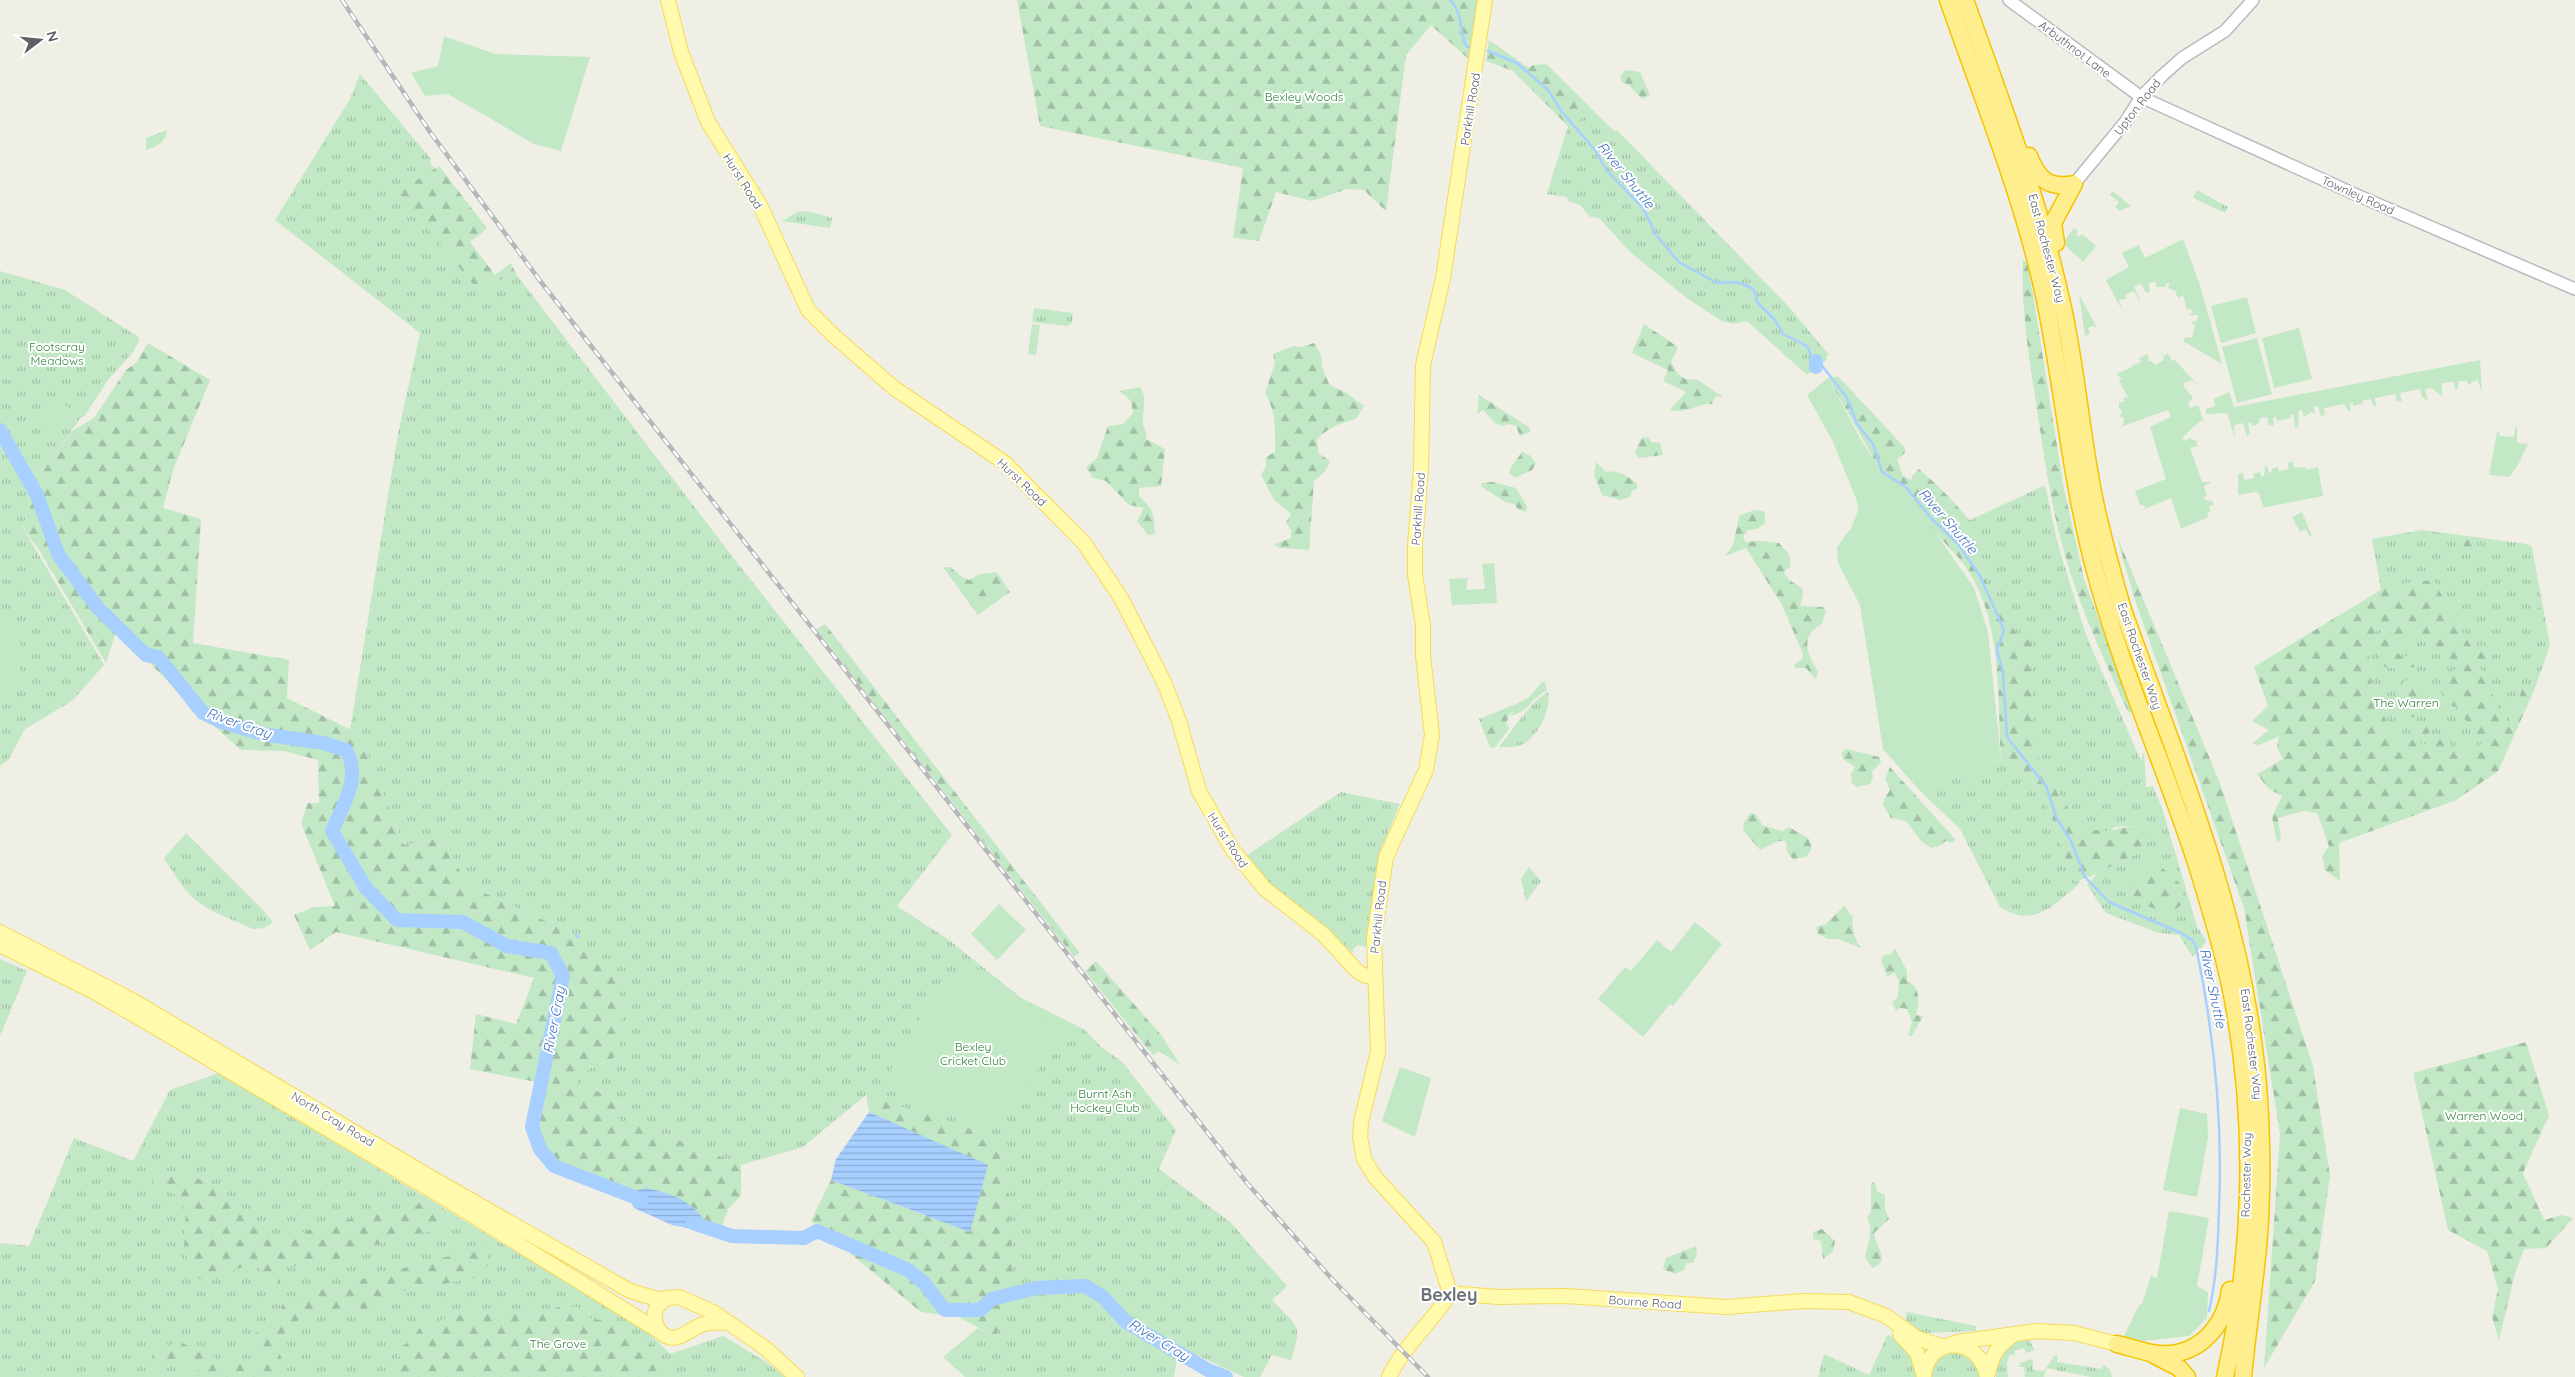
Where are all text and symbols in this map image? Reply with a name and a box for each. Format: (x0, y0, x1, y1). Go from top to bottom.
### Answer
north arrow (15, 15, 65, 65)
street label: Arbuthnot Lane (2036, 17, 2114, 81)
text: N (42, 29, 63, 44)
street label: Parkhill Road (1457, 72, 1483, 146)
street label: Upton Road (2110, 76, 2164, 138)
park label: Bexley Woods (1265, 89, 1344, 104)
water label: River Shuttle (1593, 138, 1659, 213)
street label: Hurst Road (720, 150, 766, 212)
street label: Townley Road (2319, 172, 2397, 218)
street label: East Rochester Way (2025, 192, 2069, 304)
park label: Footscray Meadows (29, 339, 85, 368)
street label: Hurst Road (994, 455, 1050, 509)
street label: Parkhill Road (1408, 472, 1428, 546)
water label: River Shuttle (1915, 484, 1982, 558)
street label: East Rochester Way (2115, 601, 2165, 711)
park label: The Warren (2373, 695, 2439, 710)
water label: River Cray (204, 703, 275, 743)
street label: Hurst Road (1205, 810, 1251, 870)
street label: Parkhill Road (1367, 880, 1389, 954)
water label: River Shuttle (2196, 946, 2230, 1031)
water label: River Cray (539, 984, 569, 1055)
street label: East Rochester Way (2238, 988, 2266, 1100)
park label: Bexley Cricket Club (940, 1039, 1006, 1068)
park label: Burnt Ash Hockey Club (1070, 1086, 1140, 1115)
street label: North Cray Road (289, 1088, 377, 1150)
park label: Warren Wood (2445, 1108, 2523, 1123)
street label: Rochester Way (2238, 1132, 2254, 1218)
district label: Bexley (1421, 1283, 1477, 1306)
street label: Bourne Road (1608, 1292, 1682, 1312)
water label: River Cray (1125, 1315, 1194, 1366)
park label: The Grove (529, 1336, 587, 1351)

